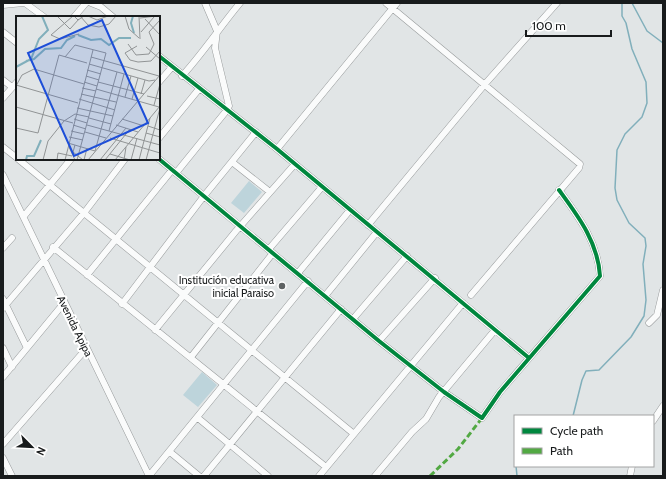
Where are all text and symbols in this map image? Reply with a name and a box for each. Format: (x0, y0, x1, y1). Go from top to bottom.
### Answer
scale bar (526, 12, 611, 38)
inset map (16, 16, 160, 160)
text: 100 m (532, 18, 566, 33)
place label: Institución educativa inicial Paraiso (179, 273, 275, 300)
marker: Institución educativa inicial Paraiso (277, 281, 287, 291)
street label: Avenida Apipa (54, 293, 96, 360)
legend (514, 415, 654, 467)
text: Cycle path (550, 423, 603, 438)
north arrow (12, 427, 52, 467)
text: Path (550, 443, 573, 458)
text: N (33, 445, 49, 457)

